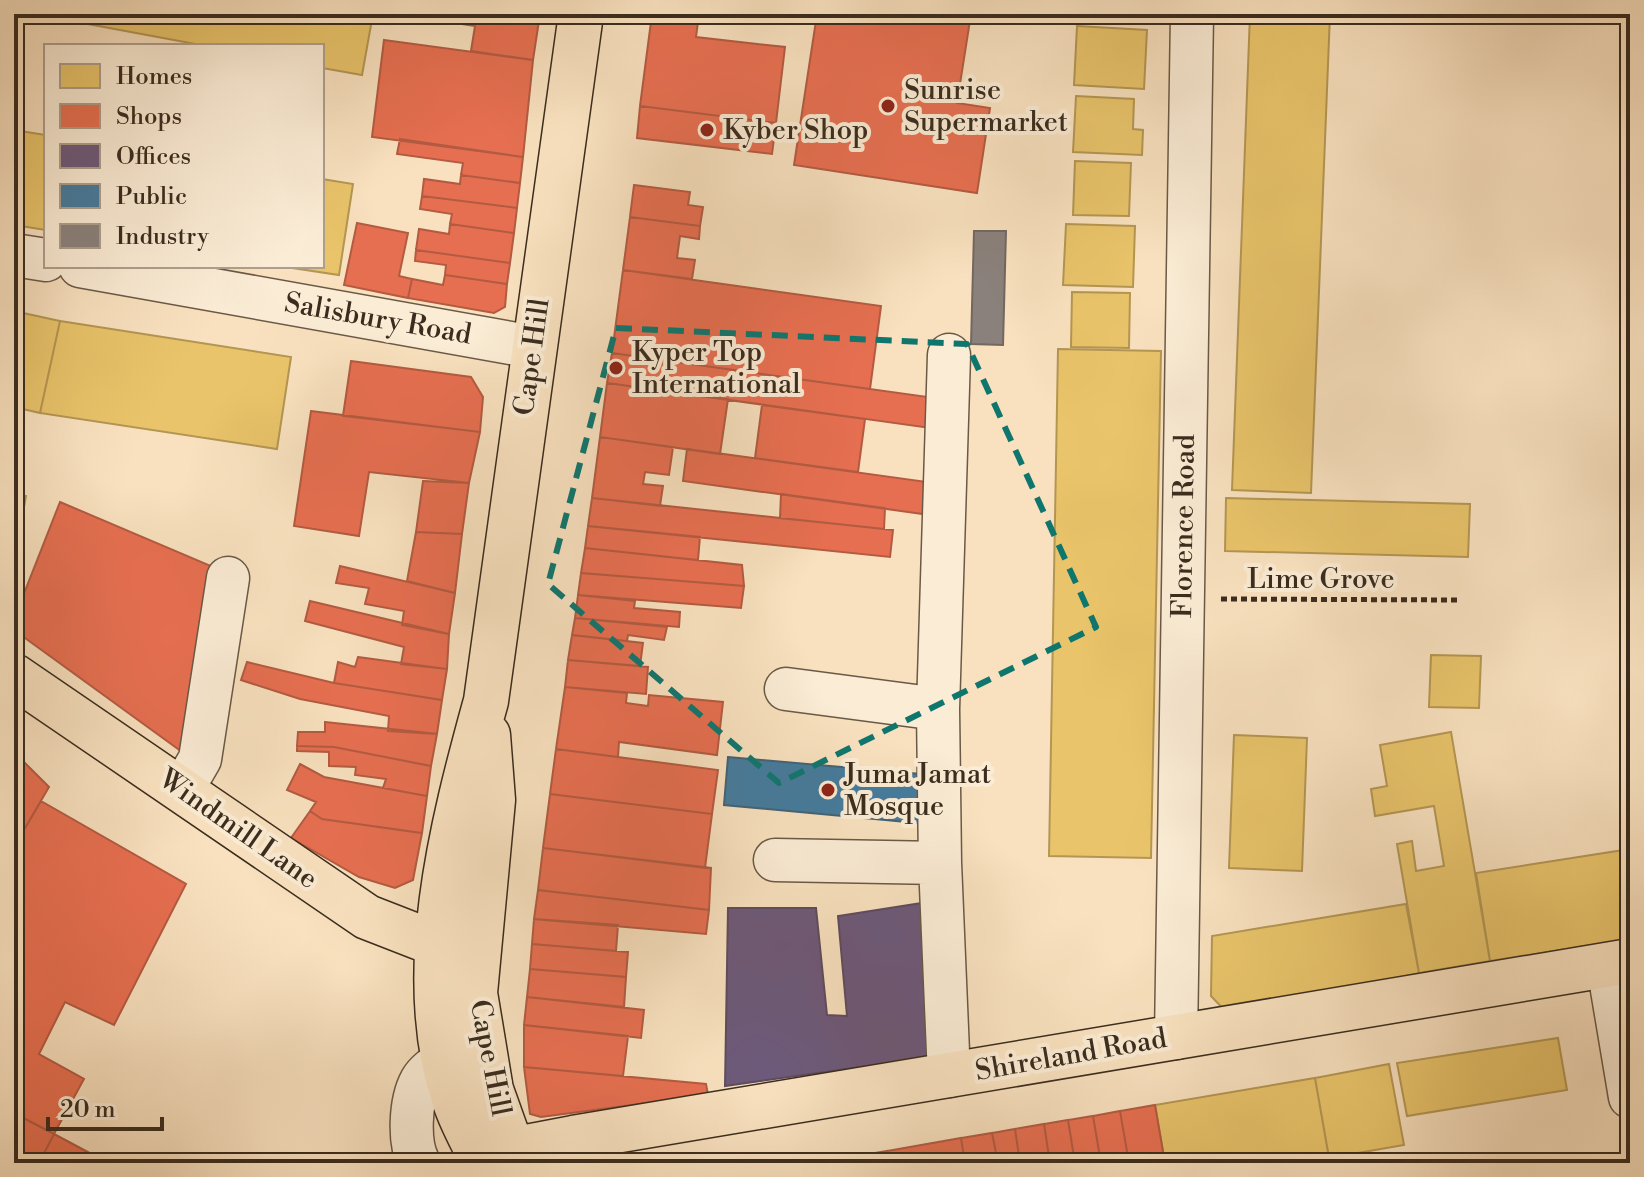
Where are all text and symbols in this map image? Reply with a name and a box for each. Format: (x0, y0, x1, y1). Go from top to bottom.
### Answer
legend (44, 44, 324, 268)
text: Homes (116, 62, 192, 92)
place label: Sunrise Supermarket (904, 73, 1068, 140)
marker: Sunrise Supermarket (879, 97, 897, 115)
text: Shops (116, 102, 182, 132)
place label: Kyber Shop (723, 113, 868, 148)
marker: Kyber Shop (698, 121, 716, 139)
text: Offices (116, 142, 191, 172)
text: Public (116, 182, 187, 212)
text: Industry (116, 222, 209, 252)
street label: Salisbury Road (282, 285, 474, 353)
street label: Cape Hill (506, 296, 558, 418)
place label: Kyper Top International (632, 335, 801, 402)
marker: Kyper Top International (607, 359, 625, 377)
street label: Florence Road (1165, 434, 1203, 618)
street label: Lime Grove (1247, 562, 1395, 597)
place label: Juma Jamat Mosque (843, 757, 991, 824)
street label: Windmill Lane (151, 761, 324, 897)
marker: Juma Jamat Mosque (819, 781, 837, 799)
street label: Cape Hill (462, 997, 518, 1119)
street label: Shireland Road (973, 1021, 1170, 1089)
scale bar (48, 1081, 162, 1131)
text: 20 m (60, 1095, 116, 1125)

